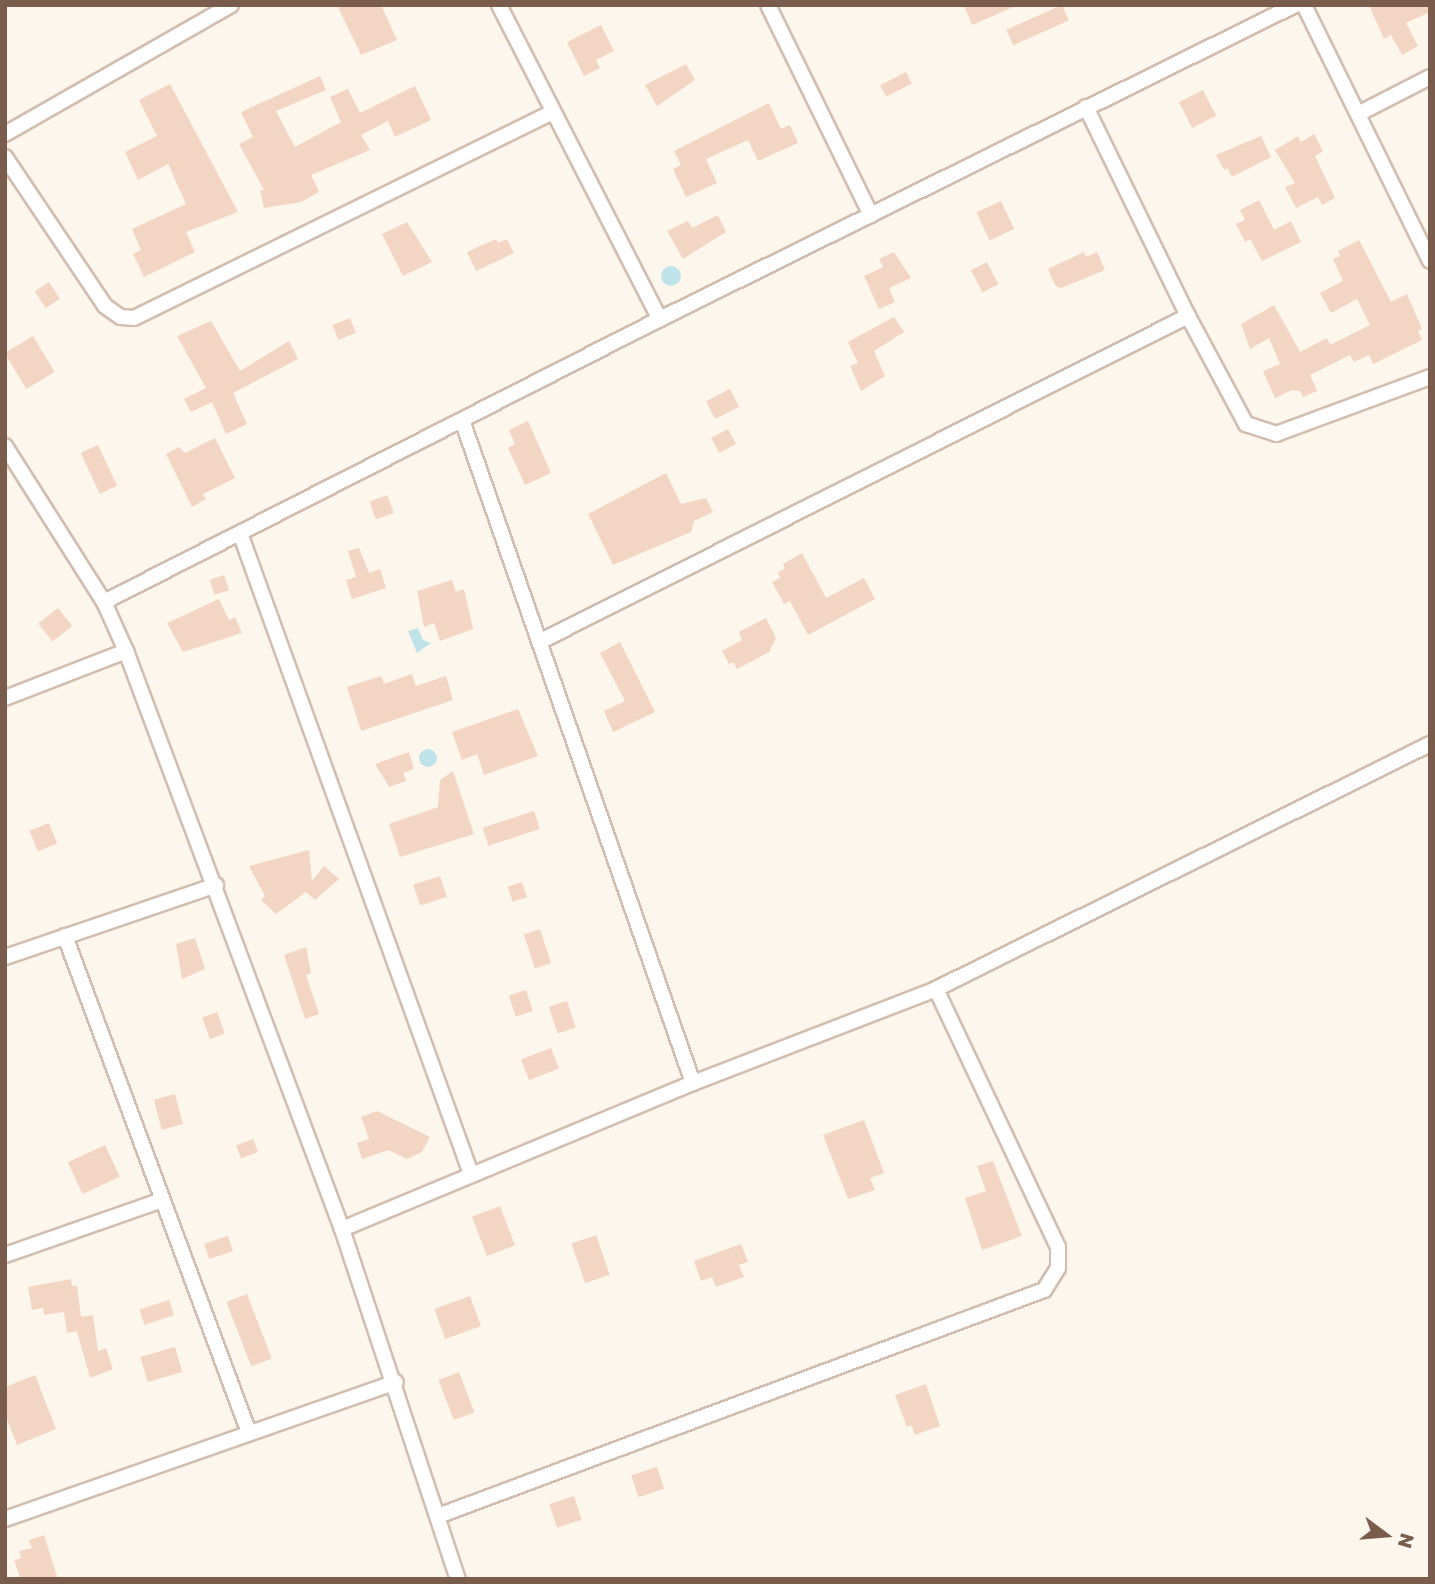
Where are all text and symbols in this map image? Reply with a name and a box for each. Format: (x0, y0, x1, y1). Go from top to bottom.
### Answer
north arrow (1351, 1500, 1421, 1570)
text: N (1394, 1531, 1420, 1551)

